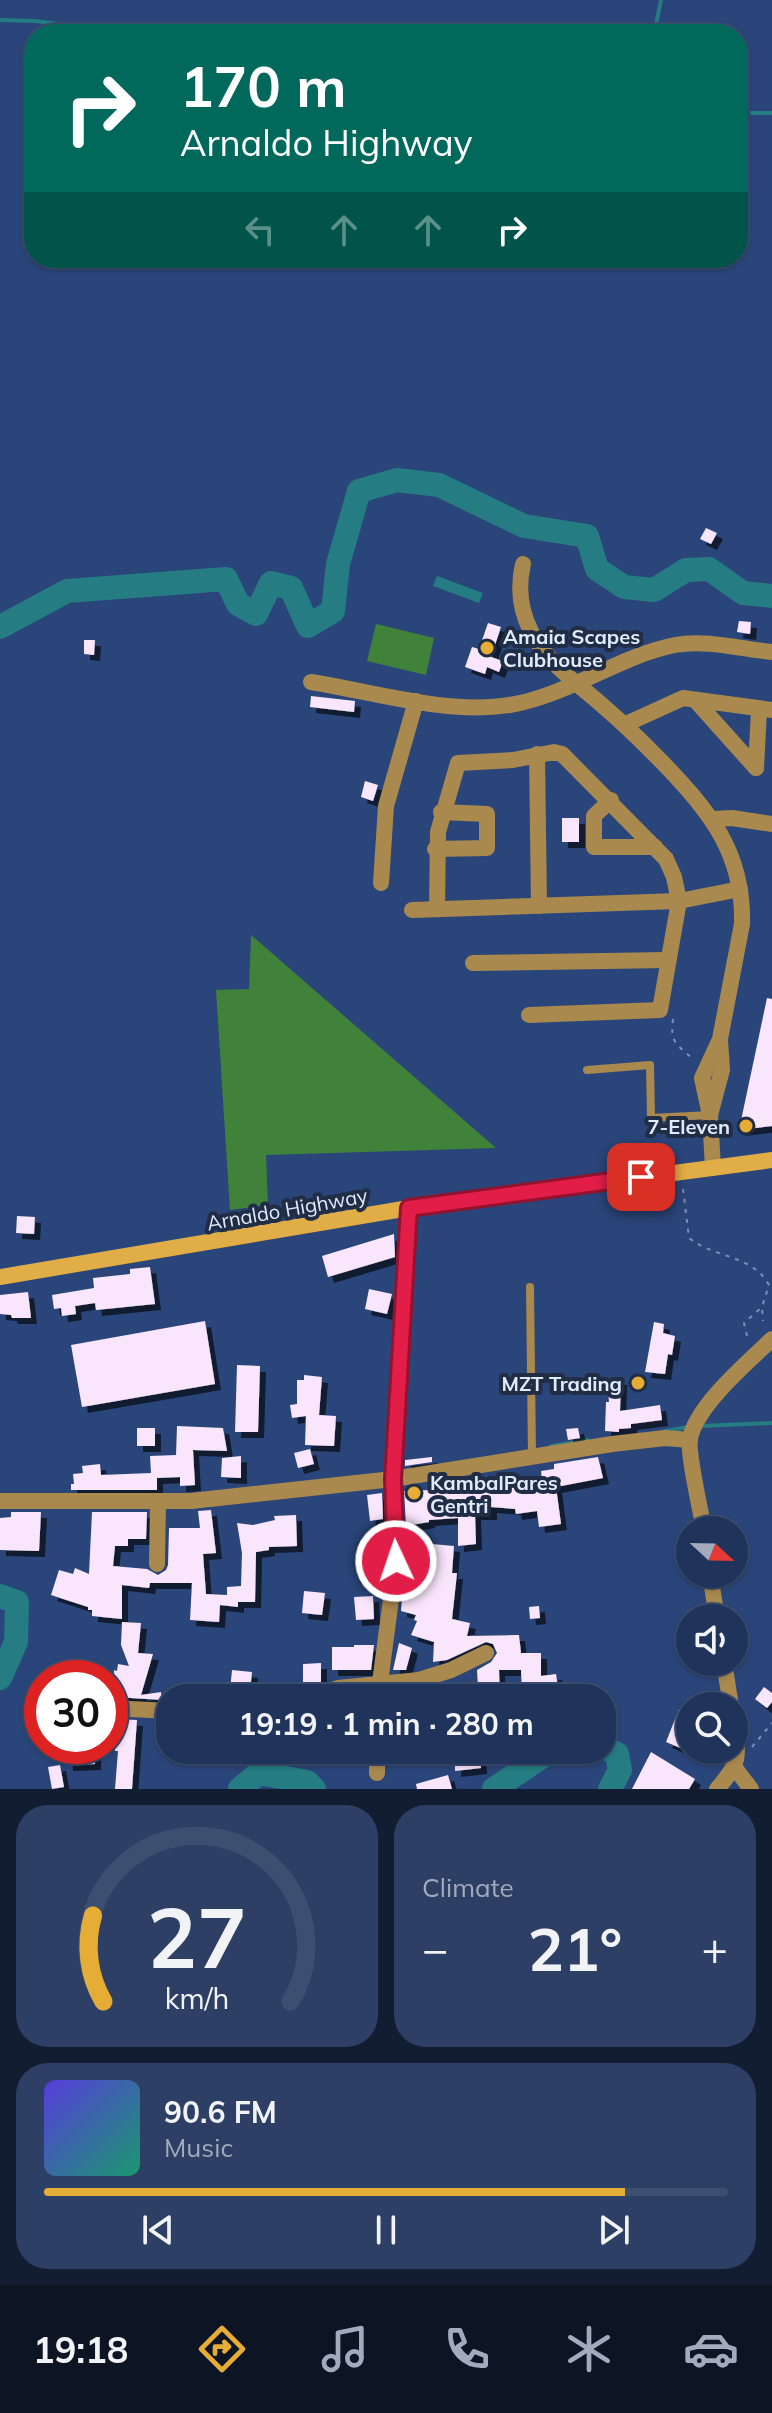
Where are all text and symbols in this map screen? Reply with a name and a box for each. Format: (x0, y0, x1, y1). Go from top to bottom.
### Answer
text: 170 m (180, 51, 347, 121)
icon: right (48, 56, 152, 160)
text: Arnaldo Highway (180, 120, 473, 165)
icon: left (238, 208, 282, 252)
icon: ahead (322, 208, 366, 252)
icon: ahead (406, 208, 450, 252)
icon: right (490, 208, 534, 252)
place label: Amaia Scapes Clubhouse (503, 624, 640, 672)
marker: Amaia Scapes Clubhouse (478, 639, 496, 657)
place label: 7-Eleven (648, 1114, 730, 1139)
marker: 7-Eleven (737, 1117, 755, 1135)
pin (607, 1143, 675, 1211)
icon: arrive (619, 1155, 663, 1199)
street label: Arnaldo Highway (205, 1183, 370, 1235)
place label: MZT Trading (502, 1371, 622, 1396)
marker: MZT Trading (629, 1374, 647, 1392)
place label: KambalPares Gentri (430, 1470, 558, 1518)
marker: KambalPares Gentri (405, 1484, 423, 1502)
north arrow (676, 1516, 748, 1588)
map controls (676, 1516, 748, 1764)
position arrow (354, 1519, 438, 1603)
button: sound (676, 1604, 748, 1676)
speed limit sign: 30 (24, 1660, 128, 1764)
button: search (676, 1692, 748, 1764)
text: 19:19 · 1 min · 280 m (238, 1705, 534, 1743)
text: Climate (422, 1871, 514, 1904)
text: 27 (147, 1884, 247, 1989)
text: 21° (528, 1911, 622, 1986)
text: − (422, 1921, 448, 1976)
text: + (702, 1921, 728, 1976)
text: km/h (165, 1980, 229, 2016)
text: 90.6 FM (164, 2093, 277, 2131)
text: Music (164, 2131, 233, 2164)
icon: previous (136, 2208, 180, 2252)
icon: pause (364, 2208, 408, 2252)
icon: next (592, 2208, 636, 2252)
icon: directions (194, 2321, 250, 2377)
icon: music (317, 2321, 373, 2377)
icon: phone (439, 2321, 495, 2377)
icon: climate (561, 2321, 617, 2377)
icon: car (683, 2321, 739, 2377)
text: 19:18 (33, 2327, 128, 2372)

